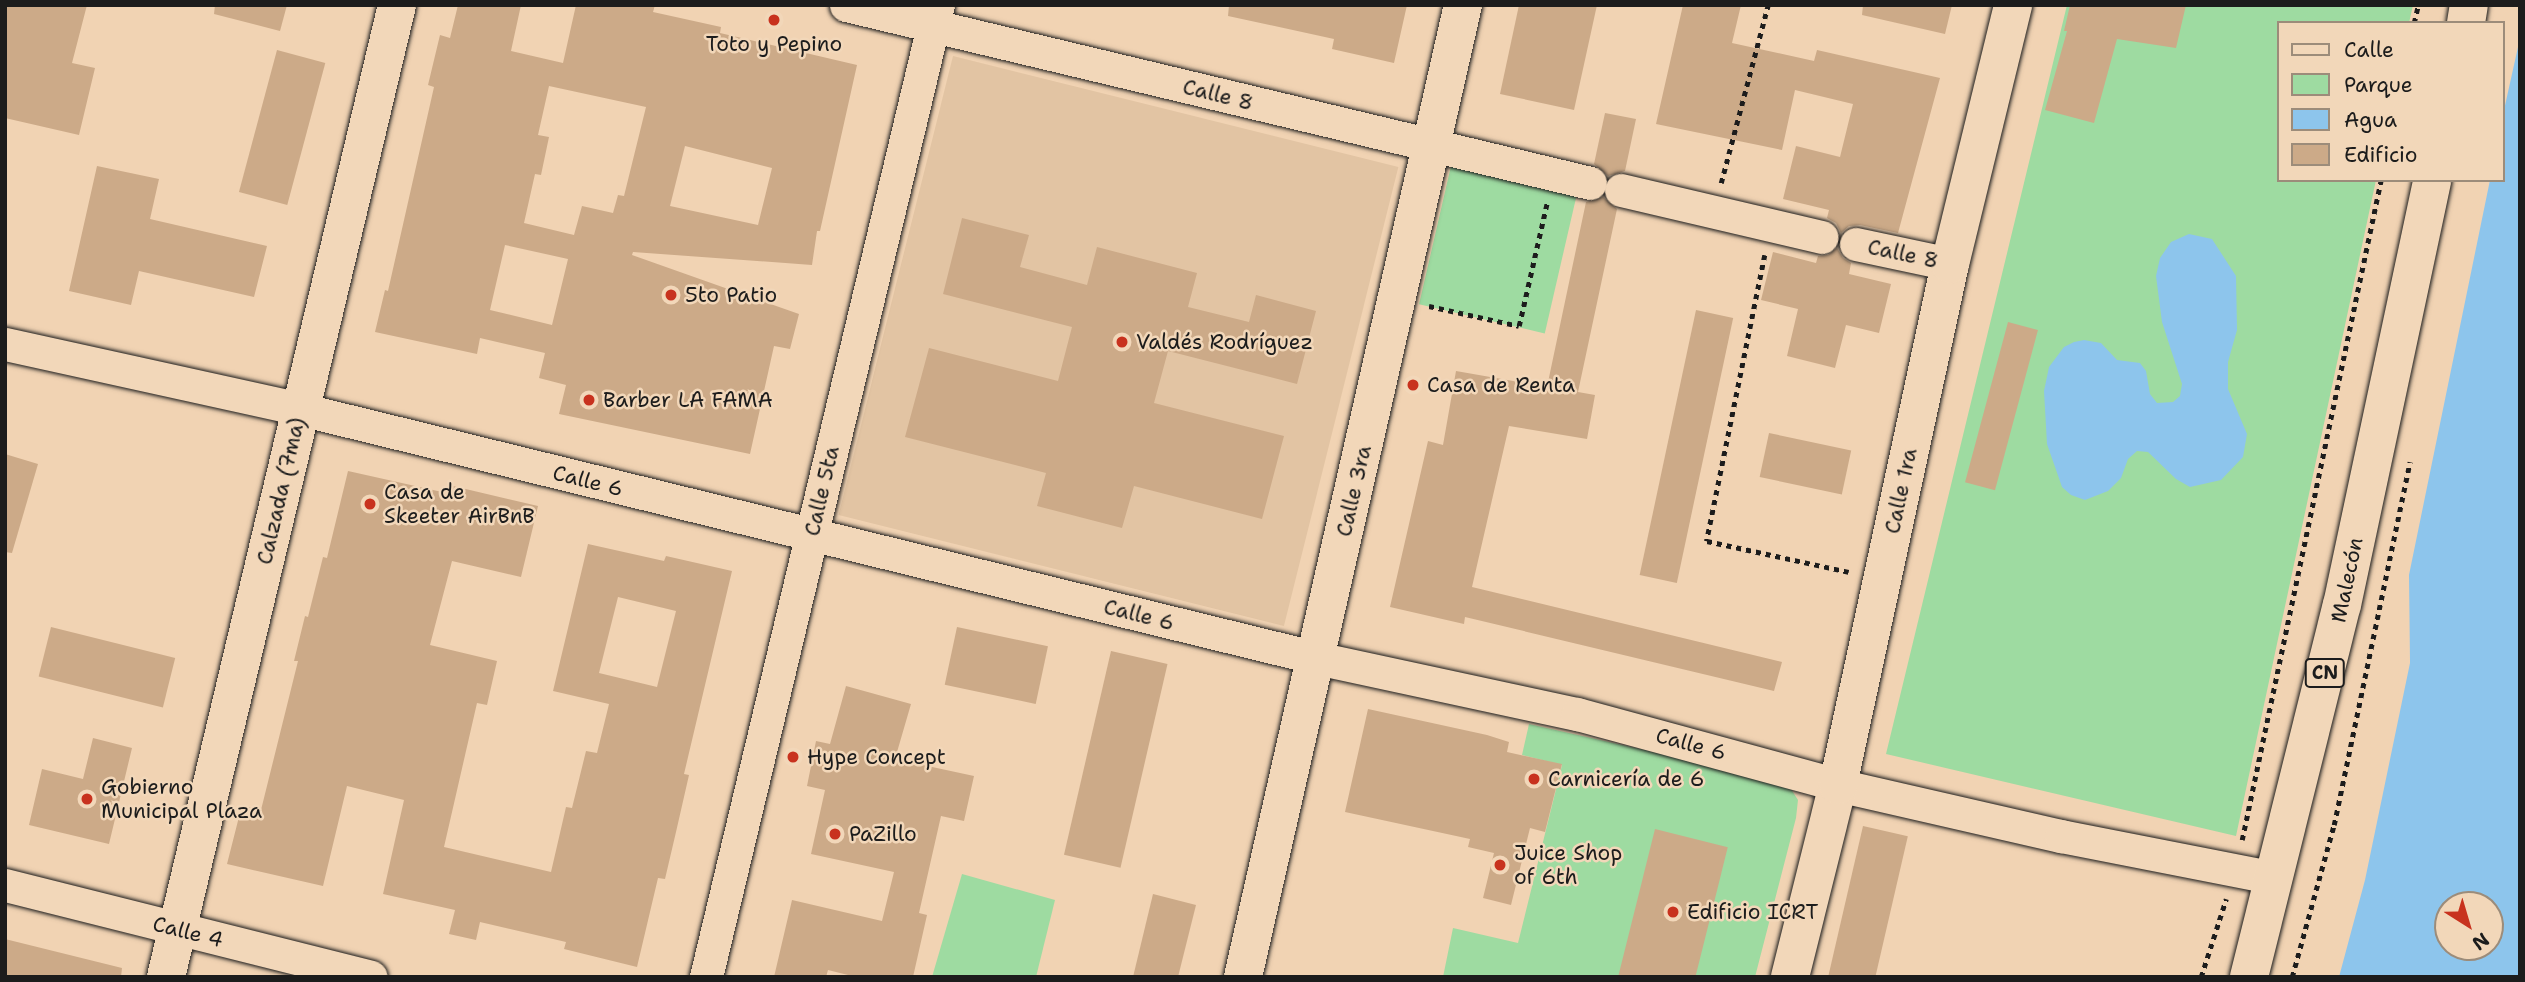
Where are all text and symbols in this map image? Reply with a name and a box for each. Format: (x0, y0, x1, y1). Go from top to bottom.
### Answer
marker: Toto y Pepino (766, 12, 782, 28)
legend (2276, 21, 2504, 182)
place label: Toto y Pepino (706, 31, 842, 57)
text: Calle (2344, 36, 2394, 64)
text: Parque (2344, 71, 2413, 99)
street label: Calle 8 (1180, 74, 1256, 116)
text: Agua (2344, 106, 2397, 134)
text: Edificio (2344, 141, 2417, 169)
street label: Calle 8 (1865, 234, 1941, 274)
place label: 5to Patio (685, 282, 777, 308)
marker: 5to Patio (663, 287, 679, 303)
place label: Valdés Rodríguez (1136, 329, 1313, 355)
marker: Valdés Rodríguez (1114, 334, 1130, 350)
place label: Casa de Renta (1427, 372, 1575, 398)
marker: Casa de Renta (1405, 377, 1421, 393)
place label: Barber LA FAMA (603, 387, 773, 413)
marker: Barber LA FAMA (581, 392, 597, 408)
street label: Calzada (7ma) (252, 415, 310, 567)
street label: Calle 3ra (1331, 443, 1377, 539)
street label: Calle 5ta (799, 444, 845, 538)
street label: Calle 1ra (1880, 446, 1922, 536)
street label: Calle 6 (550, 460, 626, 502)
place label: Casa de Skeeter AirBnB (384, 479, 535, 529)
marker: Casa de Skeeter AirBnB (362, 496, 378, 512)
street label: Malecón (2326, 535, 2368, 625)
street label: Calle 6 (1101, 594, 1177, 636)
road number: CN (2304, 658, 2346, 688)
street label: Calle 6 (1653, 723, 1729, 765)
place label: Hype Concept (807, 744, 946, 770)
marker: Hype Concept (785, 749, 801, 765)
place label: Carnicería de 6 (1548, 766, 1704, 792)
marker: Carnicería de 6 (1526, 771, 1542, 787)
place label: Gobierno Municipal Plaza (101, 774, 262, 824)
marker: Gobierno Municipal Plaza (79, 791, 95, 807)
place label: PaZillo (849, 821, 917, 847)
marker: PaZillo (827, 826, 843, 842)
place label: Juice Shop of 6th (1514, 840, 1622, 890)
marker: Juice Shop of 6th (1492, 857, 1508, 873)
north arrow (2434, 891, 2504, 961)
place label: Edificio ICRT (1687, 899, 1818, 925)
marker: Edificio ICRT (1665, 904, 1681, 920)
street label: Calle 4 (150, 911, 226, 953)
text: N (2467, 927, 2494, 956)

